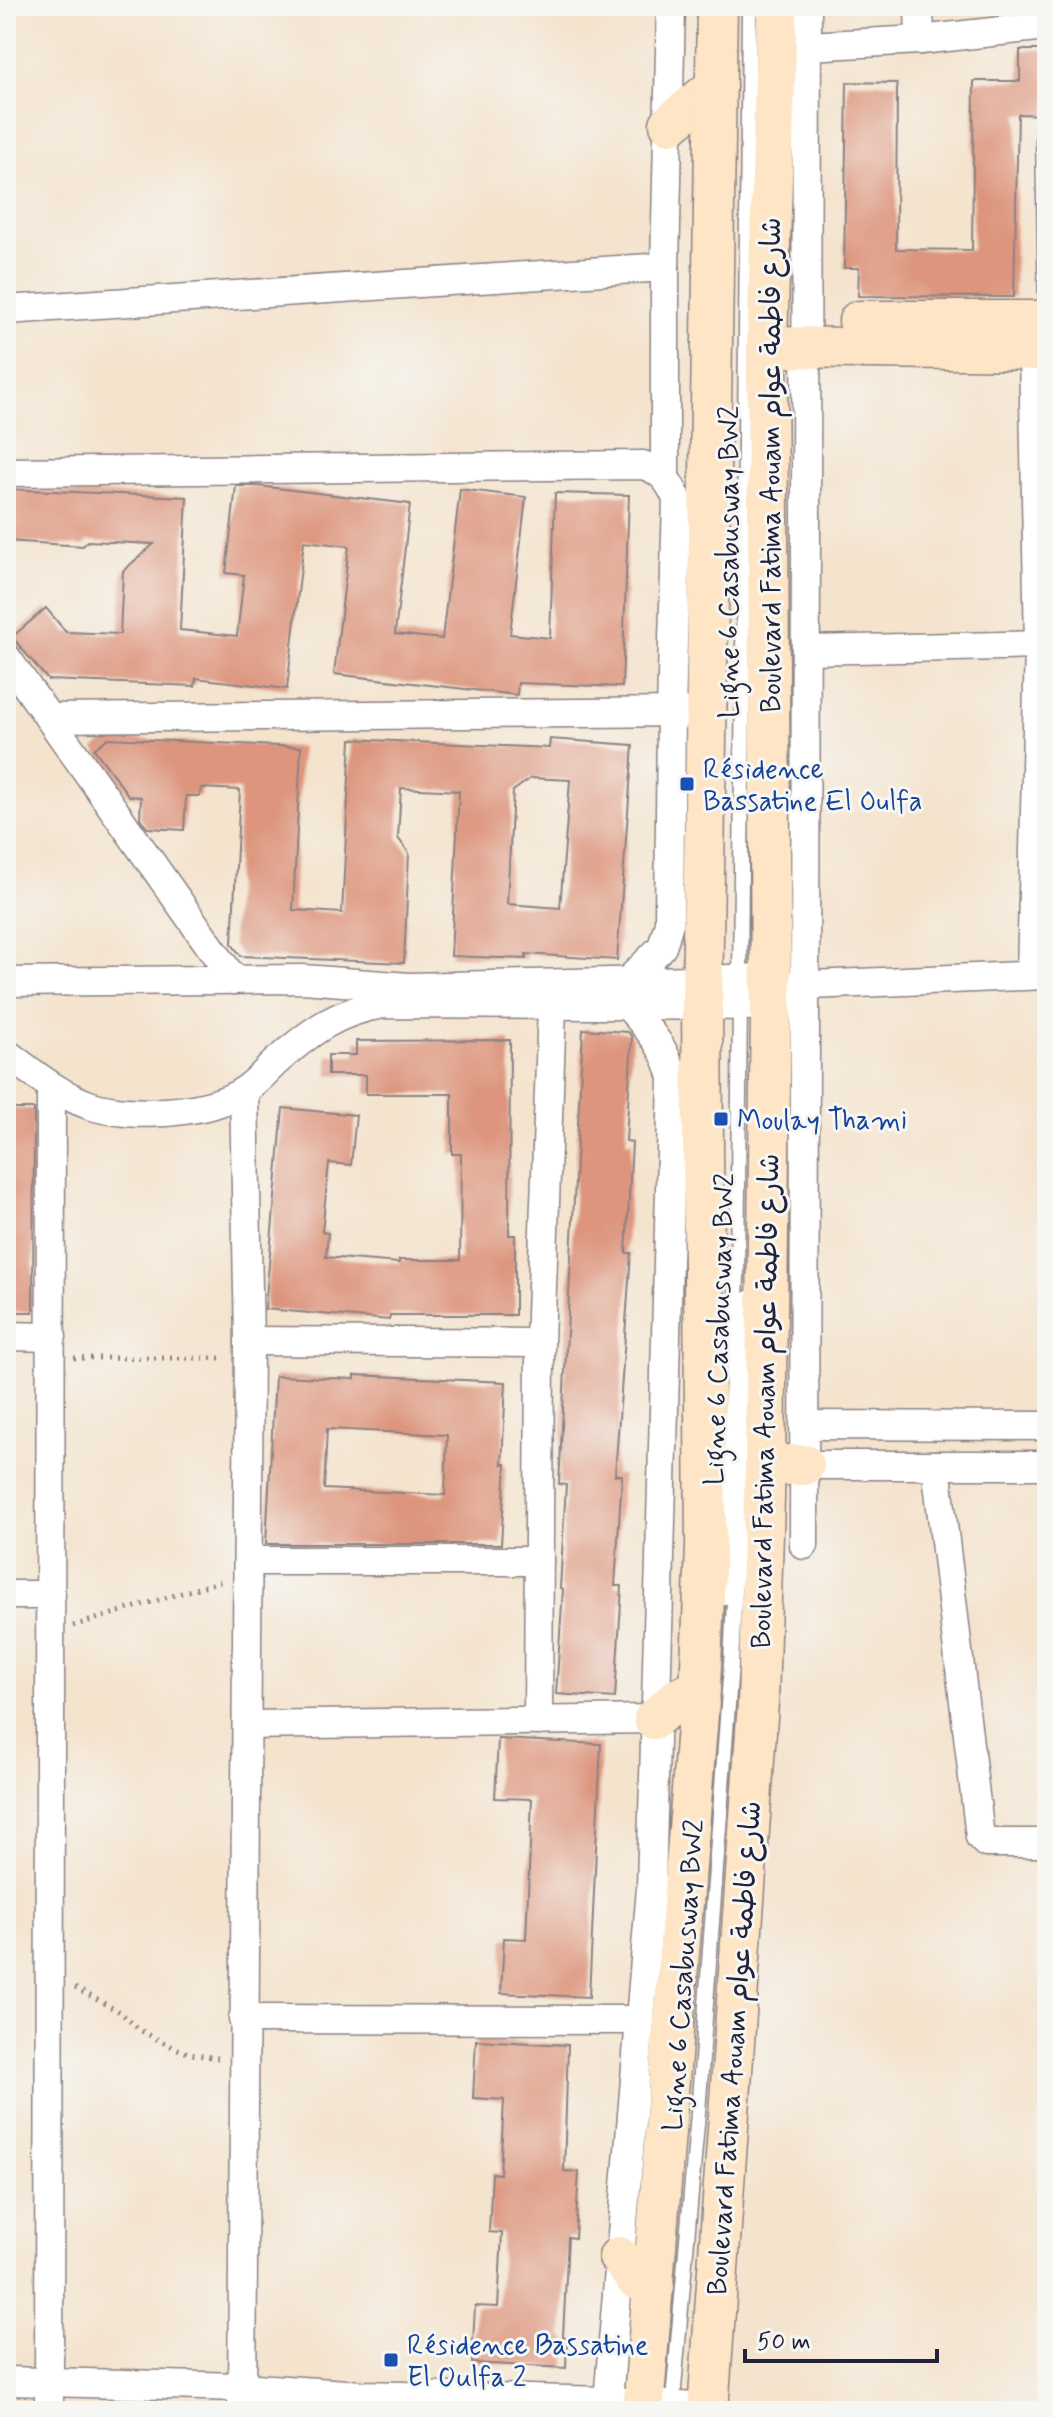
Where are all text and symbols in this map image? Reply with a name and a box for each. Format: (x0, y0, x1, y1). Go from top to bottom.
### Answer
street label: Boulevard Fatima Aouam شارع فاطمة عوام (754, 217, 792, 713)
street label: Ligne 6 Casabusway BW2 (712, 406, 752, 718)
place label: Résidence Bassatine El Oulfa (703, 752, 923, 821)
marker: Résidence Bassatine El Oulfa (678, 775, 696, 793)
place label: Moulay Thami (737, 1103, 907, 1140)
marker: Moulay Thami (712, 1110, 730, 1128)
street label: Boulevard Fatima Aouam شارع فاطمة عوام (744, 1153, 790, 1649)
street label: Ligne 6 Casabusway BW2 (697, 1172, 747, 1486)
street label: Boulevard Fatima Aouam شارع فاطمة عوام (700, 1800, 772, 2297)
street label: Ligne 6 Casabusway BW2 (655, 1818, 717, 2132)
scale bar (745, 2313, 937, 2363)
text: 50 m (757, 2327, 811, 2358)
place label: Résidence Bassatine El Oulfa 2 (407, 2328, 649, 2397)
marker: Résidence Bassatine El Oulfa 2 (382, 2351, 400, 2369)

